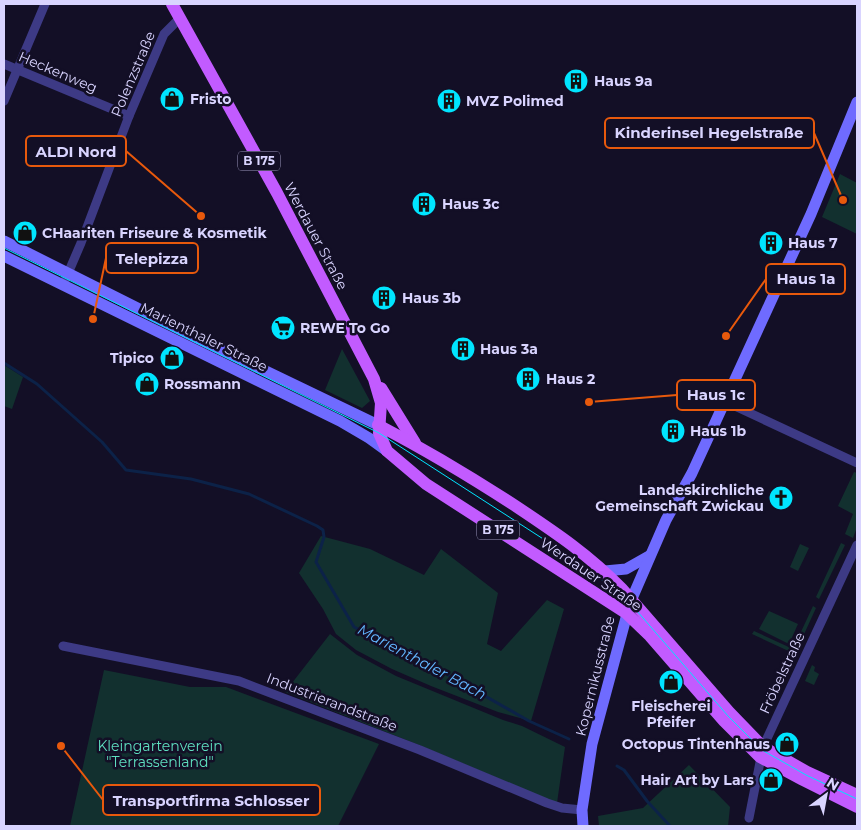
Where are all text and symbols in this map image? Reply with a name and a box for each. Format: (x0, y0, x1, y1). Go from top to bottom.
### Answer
street label: Polenzstraße (107, 29, 159, 119)
street label: Heckenweg (16, 47, 100, 97)
building icon: Haus 9a (563, 68, 589, 94)
place label: Haus 9a (594, 72, 653, 90)
shop icon: Fristo (159, 86, 185, 112)
building icon: MVZ Polimed (436, 88, 462, 114)
place label: Fristo (190, 90, 231, 108)
place label: MVZ Polimed (466, 92, 564, 110)
callout: Kinderinsel Hegelstraße (605, 118, 814, 148)
text: Kinderinsel Hegelstraße (615, 123, 803, 142)
callout: ALDI Nord (26, 136, 126, 166)
text: ALDI Nord (35, 142, 116, 161)
road number: B 175 (238, 152, 280, 170)
street label: Werdauer Straße (280, 179, 352, 293)
building icon: Haus 3c (411, 191, 437, 217)
place label: Haus 3c (442, 195, 500, 213)
shop icon: CHaariten Friseure & Kosmetik (12, 220, 38, 246)
place label: CHaariten Friseure & Kosmetik (42, 224, 268, 242)
building icon: Haus 7 (758, 230, 784, 256)
place label: Haus 7 (788, 234, 838, 252)
callout: Telepizza (106, 243, 198, 273)
text: Telepizza (116, 249, 188, 268)
callout: Haus 1a (766, 264, 845, 294)
text: Haus 1a (776, 269, 836, 288)
building icon: Haus 3b (371, 285, 397, 311)
place label: Haus 3b (402, 289, 461, 307)
street label: Marienthaler Straße (138, 298, 270, 376)
supermarket icon: REWE To Go (270, 315, 296, 341)
place label: REWE To Go (300, 319, 390, 337)
building icon: Haus 3a (450, 336, 476, 362)
place label: Haus 3a (480, 340, 538, 358)
shop icon: Tipico (159, 345, 185, 371)
place label: Tipico (110, 349, 154, 367)
building icon: Haus 2 (515, 366, 541, 392)
place label: Haus 2 (546, 370, 595, 388)
shop icon: Rossmann (134, 371, 160, 397)
place label: Rossmann (164, 375, 241, 393)
callout: Haus 1c (677, 380, 755, 410)
text: Haus 1c (687, 385, 745, 404)
building icon: Haus 1b (660, 418, 686, 444)
place label: Haus 1b (690, 422, 746, 440)
place label: Landeskirchliche Gemeinschaft Zwickau (595, 481, 764, 515)
church icon: Landeskirchliche Gemeinschaft Zwickau (768, 485, 794, 511)
road number: B 175 (477, 520, 519, 540)
street label: Werdauer Straße (537, 533, 645, 615)
street label: Kopernikusstraße (571, 614, 619, 738)
water label: Marienthaler Bach (355, 620, 490, 704)
street label: Fröbelstraße (755, 629, 809, 717)
street label: Industrierandstraße (264, 669, 400, 735)
shop icon: Fleischerei Pfeifer (658, 669, 684, 695)
place label: Fleischerei Pfeifer (631, 697, 711, 731)
shop icon: Octopus Tintenhaus (774, 731, 800, 757)
place label: Octopus Tintenhaus (622, 735, 771, 753)
park label: Kleingartenverein "Terrassenland" (97, 737, 223, 771)
shop icon: Hair Art by Lars (758, 767, 784, 793)
north arrow (801, 770, 851, 820)
place label: Hair Art by Lars (640, 771, 755, 789)
text: N (823, 773, 842, 795)
callout: Transportfirma Schlosser (103, 785, 320, 815)
text: Transportfirma Schlosser (113, 791, 310, 810)

